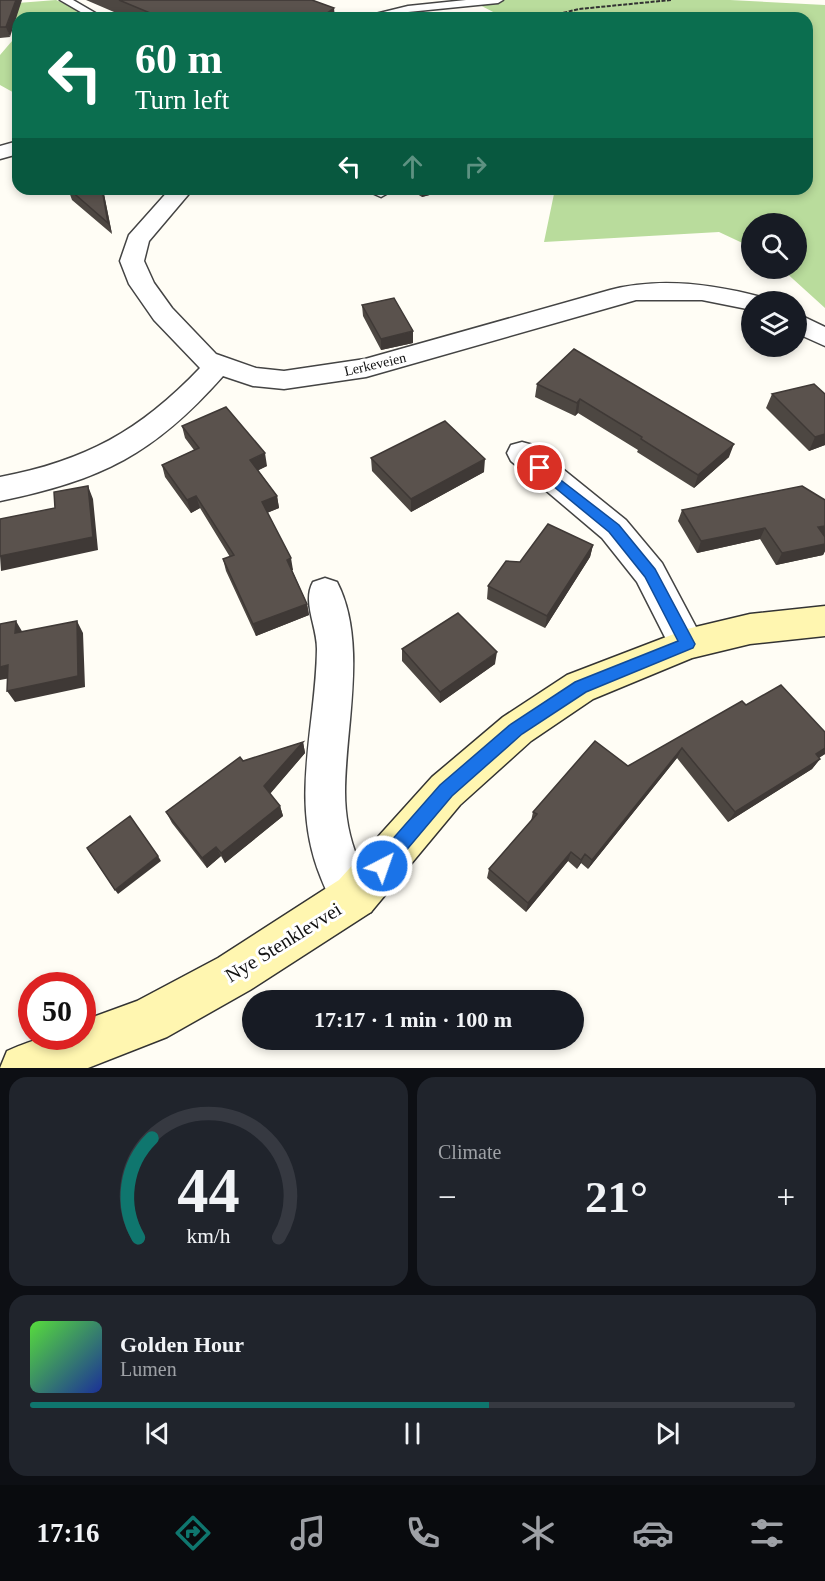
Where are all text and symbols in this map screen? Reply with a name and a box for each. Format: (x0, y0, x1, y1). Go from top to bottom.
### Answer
icon: left (36, 36, 114, 114)
text: 60 m (135, 36, 223, 82)
text: Turn left (135, 85, 229, 115)
icon: left (333, 150, 366, 183)
icon: ahead (396, 150, 429, 183)
icon: right (459, 150, 492, 183)
map controls (741, 213, 807, 357)
button: search (741, 213, 807, 279)
button: layers (741, 291, 807, 357)
street label: Lerkeveien (343, 350, 407, 379)
pin (514, 442, 565, 493)
icon: arrive (523, 451, 556, 484)
position arrow (350, 834, 414, 898)
street label: Nye Stenklevvei (221, 897, 346, 987)
speed limit sign: 50 (18, 972, 96, 1050)
text: 17:17 · 1 min · 100 m (314, 1007, 512, 1032)
text: Climate (438, 1141, 501, 1163)
text: 44 (177, 1156, 240, 1225)
text: 21° (585, 1172, 648, 1222)
text: − (438, 1179, 457, 1215)
text: + (776, 1179, 795, 1215)
text: km/h (186, 1225, 231, 1249)
text: Golden Hour (120, 1332, 244, 1357)
text: Lumen (120, 1358, 177, 1380)
icon: previous (141, 1417, 174, 1450)
icon: pause (396, 1417, 429, 1450)
icon: next (651, 1417, 684, 1450)
icon: directions (172, 1512, 214, 1554)
icon: music (287, 1512, 329, 1554)
icon: phone (402, 1512, 444, 1554)
icon: climate (517, 1512, 559, 1554)
icon: car (632, 1512, 674, 1554)
icon: filters (746, 1512, 788, 1554)
text: 17:16 (36, 1518, 99, 1548)

